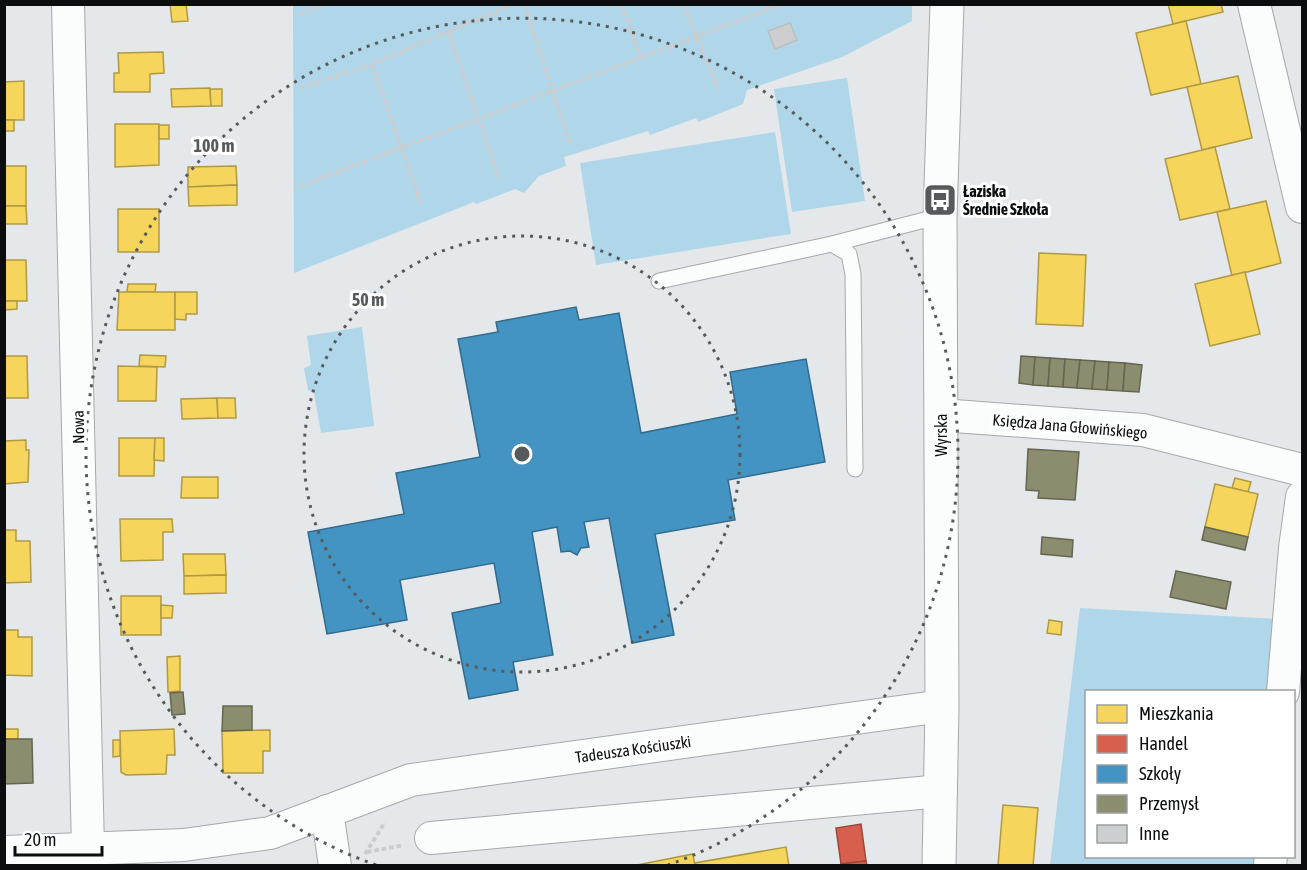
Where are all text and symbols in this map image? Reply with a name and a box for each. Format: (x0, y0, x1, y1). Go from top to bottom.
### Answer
text: 100 m (194, 135, 234, 156)
bus stop icon: Łaziska Średnie Szkoła (922, 182, 958, 218)
place label: Łaziska Średnie Szkoła (963, 182, 1049, 218)
text: 50 m (352, 289, 384, 310)
street label: Nowa (69, 410, 87, 444)
street label: Księdza Jana Głowińskiego (992, 410, 1148, 443)
street label: Wyrska (932, 413, 951, 457)
centre of rings (512, 444, 532, 464)
legend (1085, 690, 1295, 858)
text: Mieszkania (1139, 703, 1214, 724)
street label: Tadeusza Kościuszki (574, 732, 692, 766)
text: Handel (1139, 733, 1188, 754)
text: Szkoły (1139, 763, 1181, 784)
text: Przemysł (1139, 793, 1199, 814)
scale bar (15, 819, 102, 857)
text: Inne (1139, 823, 1169, 844)
text: 20 m (24, 829, 56, 850)

